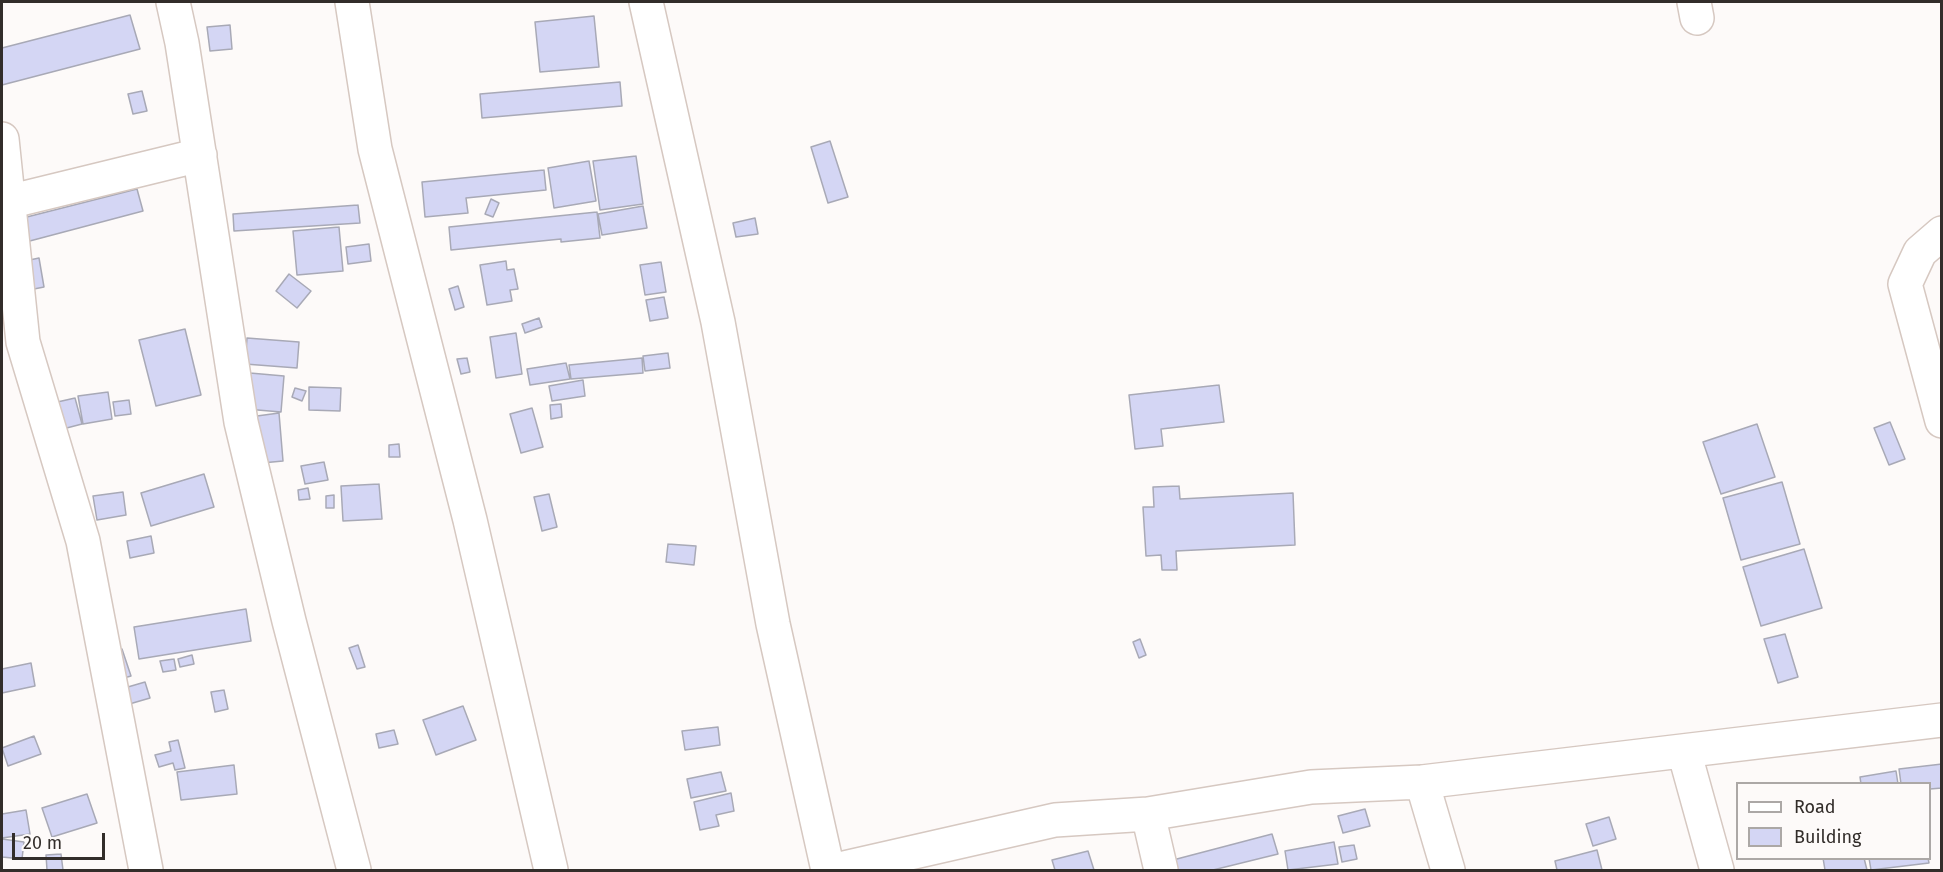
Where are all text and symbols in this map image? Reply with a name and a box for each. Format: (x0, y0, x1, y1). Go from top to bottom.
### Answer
legend (1736, 782, 1931, 860)
text: Road (1794, 796, 1836, 818)
scale bar (15, 821, 108, 859)
text: Building (1794, 826, 1861, 848)
text: 20 m (23, 832, 62, 854)

